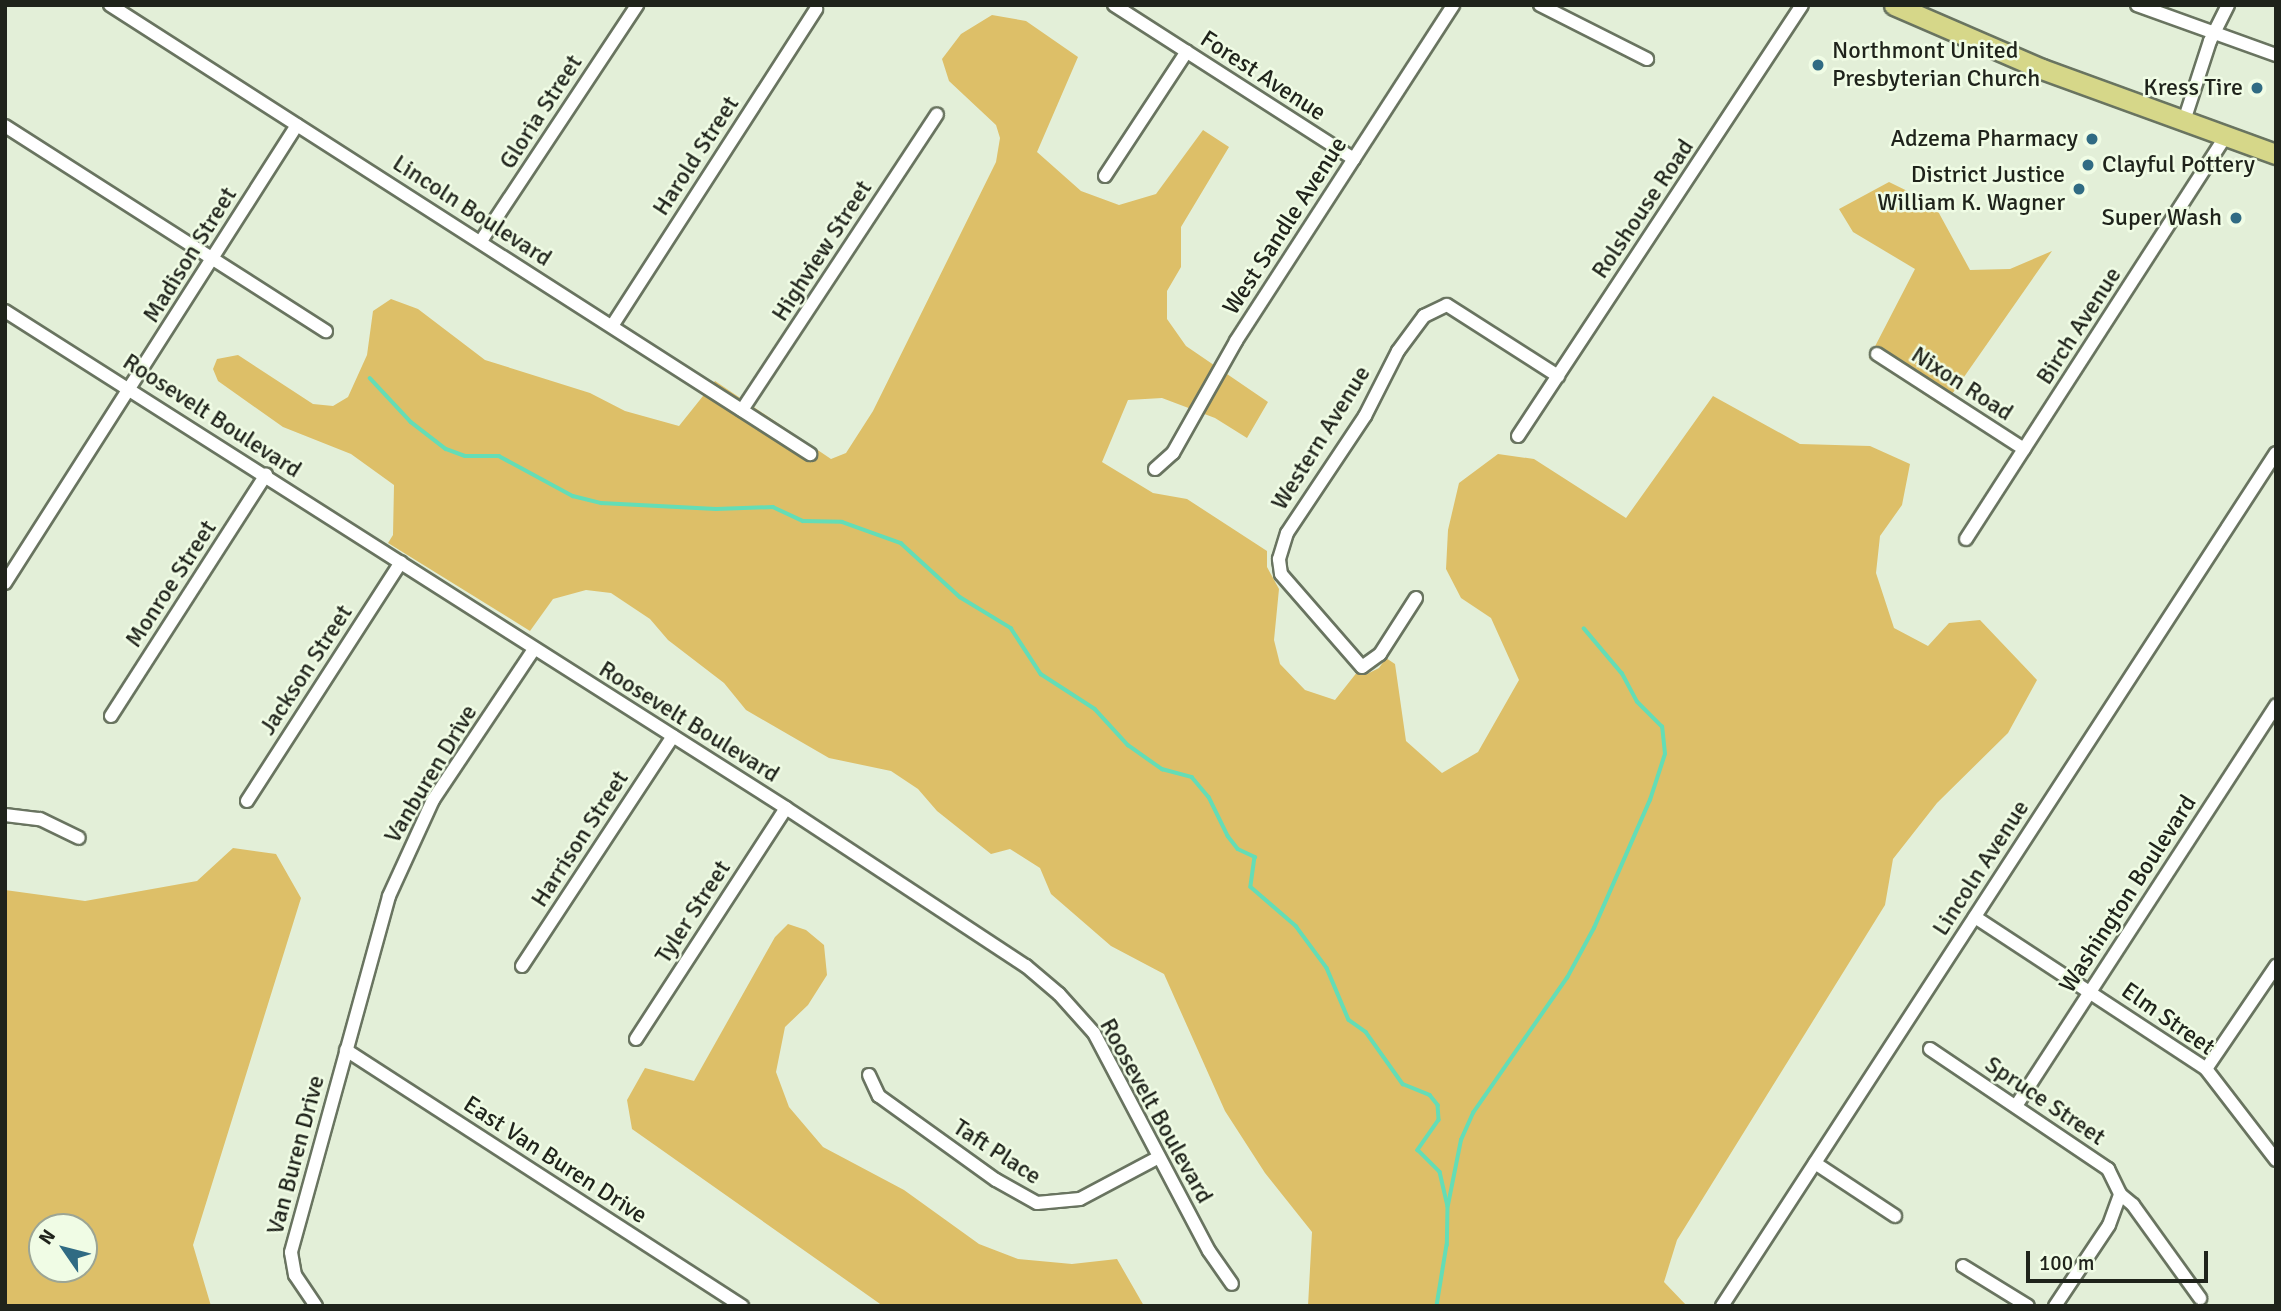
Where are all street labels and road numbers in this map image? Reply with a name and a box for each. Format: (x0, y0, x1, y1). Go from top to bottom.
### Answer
street label: Forest Avenue (1195, 25, 1331, 127)
street label: Gloria Street (493, 49, 589, 175)
street label: Harold Street (647, 91, 745, 221)
street label: West Sandle Avenue (1217, 132, 1353, 320)
street label: Rolshouse Road (1586, 134, 1700, 284)
street label: Lincoln Boulevard (387, 149, 557, 273)
street label: Highview Street (766, 175, 878, 327)
street label: Madison Street (137, 182, 243, 328)
street label: Birch Avenue (2030, 262, 2128, 390)
street label: Nixon Road (1906, 340, 2018, 428)
street label: Roosevelt Boulevard (117, 347, 307, 485)
street label: Western Avenue (1265, 361, 1377, 515)
street label: Monroe Street (119, 515, 223, 653)
street label: Jackson Street (253, 599, 359, 741)
street label: Roosevelt Boulevard (593, 655, 785, 789)
street label: Vanburen Drive (378, 700, 484, 848)
street label: Harrison Street (525, 765, 635, 913)
street label: Washington Boulevard (2053, 790, 2203, 998)
street label: Lincoln Avenue (1926, 795, 2036, 941)
street label: Tyler Street (649, 855, 737, 969)
street label: Elm Street (2116, 976, 2220, 1062)
street label: Roosevelt Boulevard (1093, 1013, 1219, 1209)
street label: Spruce Street (1979, 1050, 2111, 1152)
street label: Van Buren Drive (261, 1072, 331, 1238)
street label: East Van Buren Drive (458, 1090, 652, 1230)
street label: Taft Place (948, 1113, 1046, 1191)

